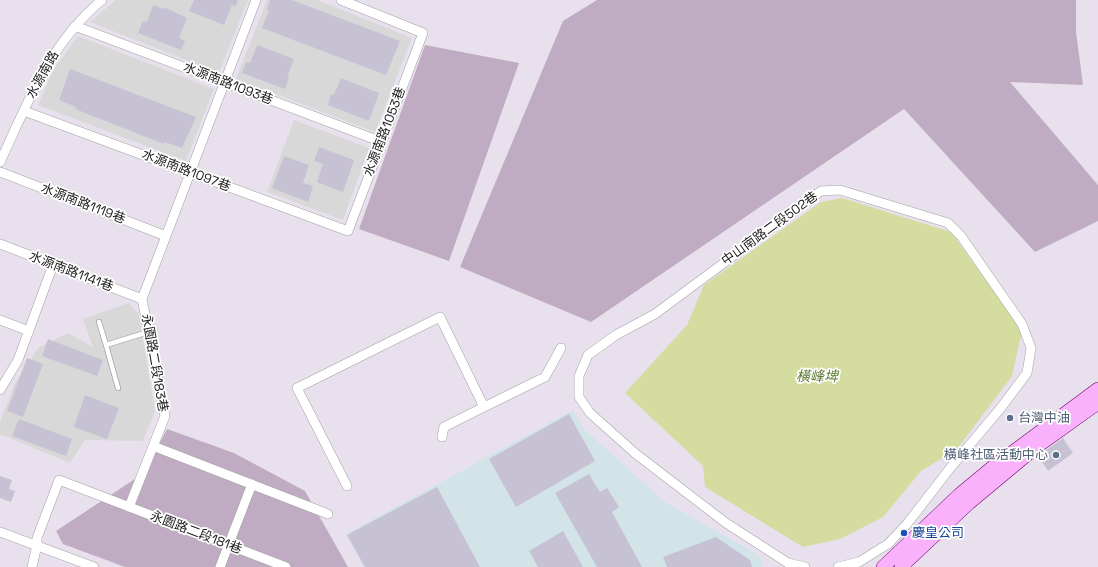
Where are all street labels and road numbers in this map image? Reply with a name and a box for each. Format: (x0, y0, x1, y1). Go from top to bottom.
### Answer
street label: 水源南路 (24, 48, 62, 102)
street label: 水源南路1093巷 (181, 60, 275, 108)
street label: 水源南路1053巷 (361, 85, 409, 179)
street label: 水源南路1097巷 (139, 147, 233, 195)
street label: 水源南路1119巷 (39, 181, 127, 227)
street label: 中山南路二段502巷 (719, 189, 821, 269)
street label: 水源南路1141巷 (27, 249, 115, 295)
street label: 永園路二段183巷 (138, 313, 170, 413)
street label: 永園路二段181巷 (148, 508, 244, 558)

